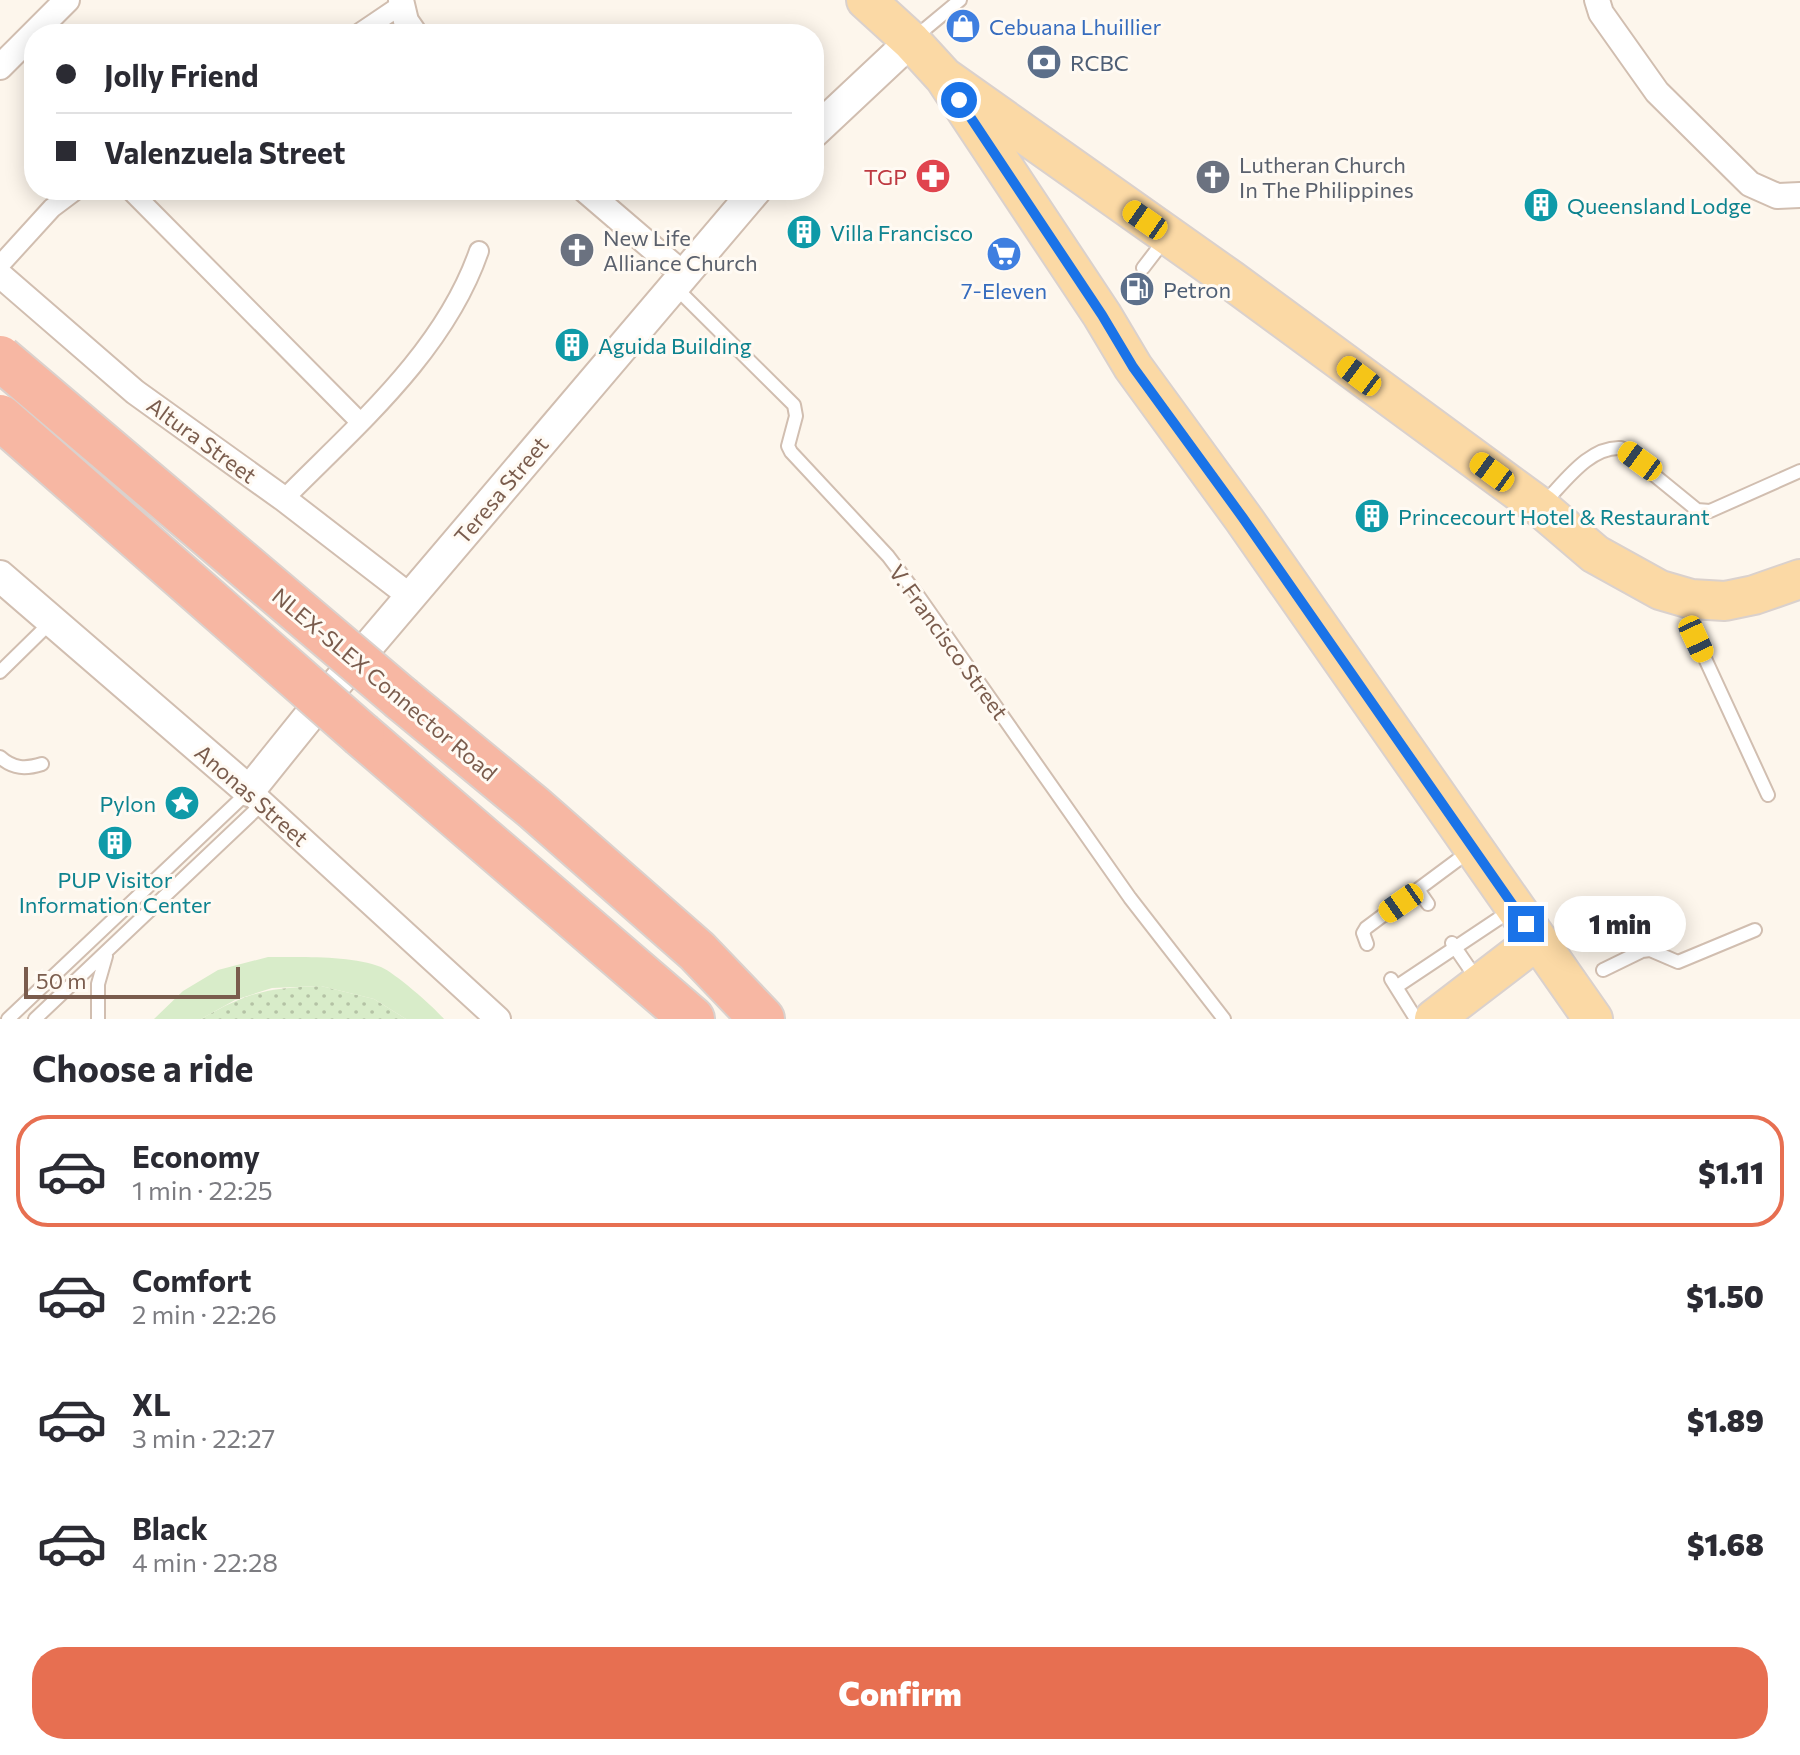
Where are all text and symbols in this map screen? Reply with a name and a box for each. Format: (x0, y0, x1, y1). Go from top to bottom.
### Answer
shop icon: Cebuana Lhuillier (944, 7, 982, 45)
place label: Cebuana Lhuillier (989, 13, 1161, 40)
bank icon: RCBC (1025, 43, 1063, 81)
place label: RCBC (1070, 49, 1129, 76)
text: Jolly Friend (104, 56, 259, 93)
route start (941, 82, 977, 118)
text: Valenzuela Street (104, 133, 345, 170)
place label: Lutheran Church In The Philippines (1239, 151, 1414, 203)
pharmacy icon: TGP (914, 157, 952, 195)
church icon: Lutheran Church In The Philippines (1194, 158, 1232, 196)
place label: TGP (864, 163, 907, 190)
building icon: Queensland Lodge (1522, 186, 1560, 224)
place label: Queensland Lodge (1567, 192, 1751, 219)
car (1118, 196, 1172, 244)
building icon: Villa Francisco (785, 213, 823, 251)
place label: Villa Francisco (830, 219, 973, 246)
place label: New Life Alliance Church (603, 224, 758, 276)
church icon: New Life Alliance Church (558, 231, 596, 269)
supermarket icon: 7-Eleven (985, 235, 1023, 273)
fuel station icon: Petron (1118, 270, 1156, 308)
place label: Petron (1163, 276, 1231, 303)
place label: 7-Eleven (961, 277, 1047, 304)
building icon: Aguida Building (553, 326, 591, 364)
place label: Aguida Building (598, 332, 752, 359)
car (1333, 352, 1385, 400)
street label: Altura Street (142, 391, 262, 489)
street label: Teresa Street (448, 431, 554, 549)
car (1614, 437, 1666, 485)
car (1466, 448, 1518, 496)
building icon: Princecourt Hotel & Restaurant (1353, 497, 1391, 535)
place label: Princecourt Hotel & Restaurant (1398, 503, 1710, 530)
street label: V. Francisco Street (884, 559, 1014, 725)
street label: NLEX-SLEX Connector Road (267, 582, 503, 786)
car (1675, 612, 1717, 666)
street label: Anonas Street (190, 738, 314, 852)
place icon: Pylon (163, 784, 201, 822)
place label: Pylon (99, 790, 156, 817)
building icon: PUP Visitor Information Center (96, 824, 134, 862)
place label: PUP Visitor Information Center (19, 866, 212, 918)
car (1374, 879, 1428, 927)
callout: 1 min (1554, 896, 1686, 952)
route end (1508, 906, 1544, 942)
text: 1 min (1589, 908, 1651, 939)
scale bar (24, 963, 240, 999)
text: 50 m (36, 967, 86, 994)
text: Choose a ride (32, 1045, 253, 1089)
icon: car (36, 1135, 108, 1207)
text: Economy (132, 1137, 260, 1174)
text: $1.11 (1698, 1153, 1764, 1190)
text: 1 min · 22:25 (132, 1174, 273, 1205)
icon: car (36, 1259, 108, 1331)
text: Comfort (132, 1261, 251, 1298)
text: $1.50 (1686, 1277, 1764, 1314)
text: 2 min · 22:26 (132, 1298, 277, 1329)
icon: car (36, 1383, 108, 1455)
text: XL (132, 1385, 171, 1422)
text: $1.89 (1687, 1401, 1764, 1438)
text: 3 min · 22:27 (132, 1422, 275, 1453)
icon: car (36, 1507, 108, 1579)
text: Black (132, 1509, 208, 1546)
text: $1.68 (1687, 1525, 1764, 1562)
text: 4 min · 22:28 (132, 1546, 278, 1577)
button: Confirm (32, 1647, 1768, 1739)

